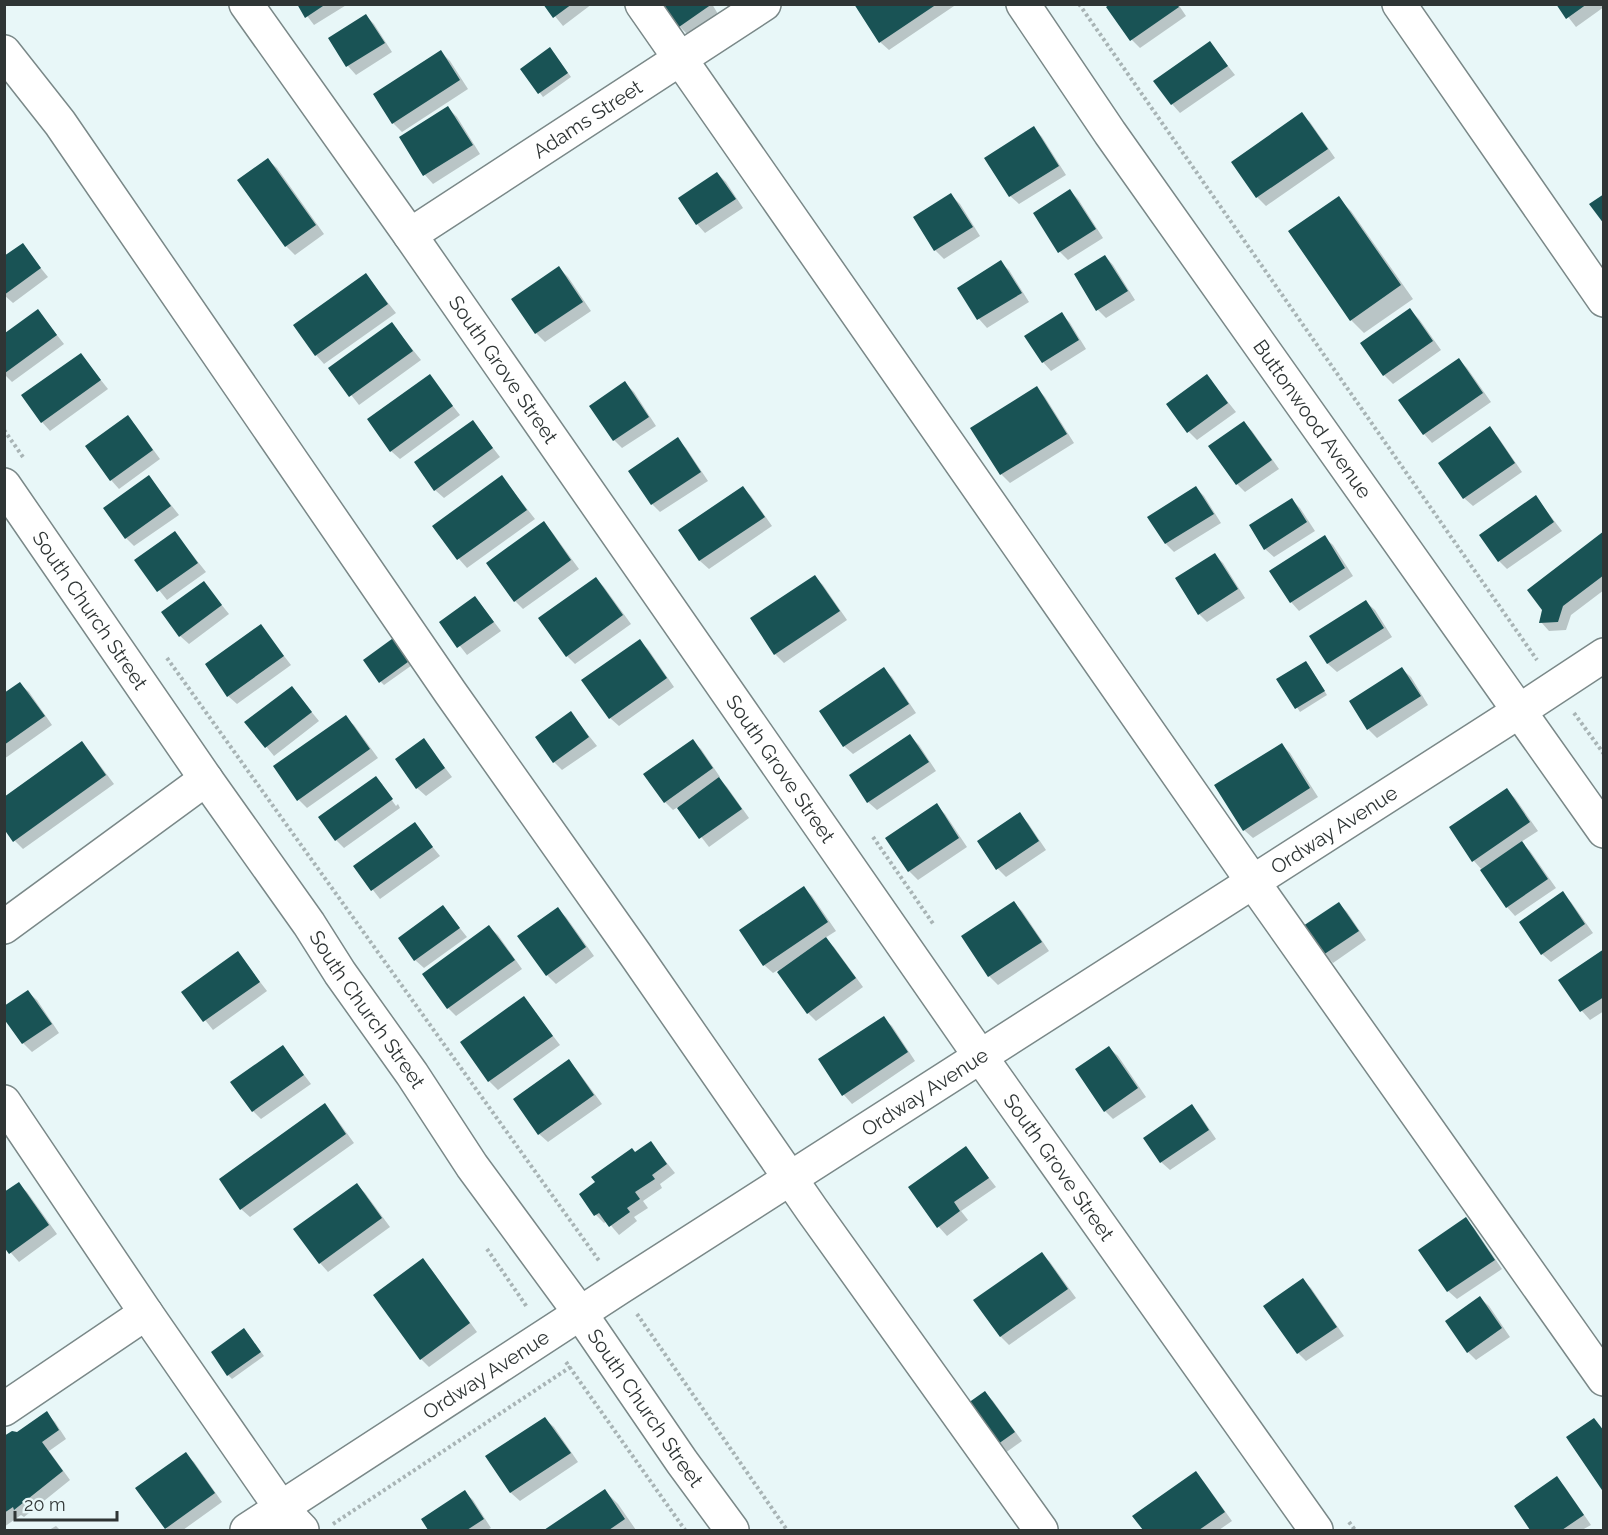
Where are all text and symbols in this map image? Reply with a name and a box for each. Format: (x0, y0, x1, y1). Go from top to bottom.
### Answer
street label: Adams Street (529, 75, 647, 163)
street label: South Grove Street (444, 291, 563, 448)
street label: Buttonwood Avenue (1248, 335, 1377, 503)
street label: South Church Street (27, 527, 153, 694)
street label: South Grove Street (721, 690, 840, 848)
street label: Ordway Avenue (1266, 780, 1402, 879)
street label: South Church Street (304, 926, 430, 1093)
street label: Ordway Avenue (857, 1042, 993, 1141)
street label: South Grove Street (998, 1089, 1119, 1246)
street label: South Church Street (582, 1324, 708, 1492)
street label: Ordway Avenue (418, 1325, 554, 1424)
scale bar (15, 1484, 117, 1522)
text: 20 m (24, 1494, 66, 1515)

